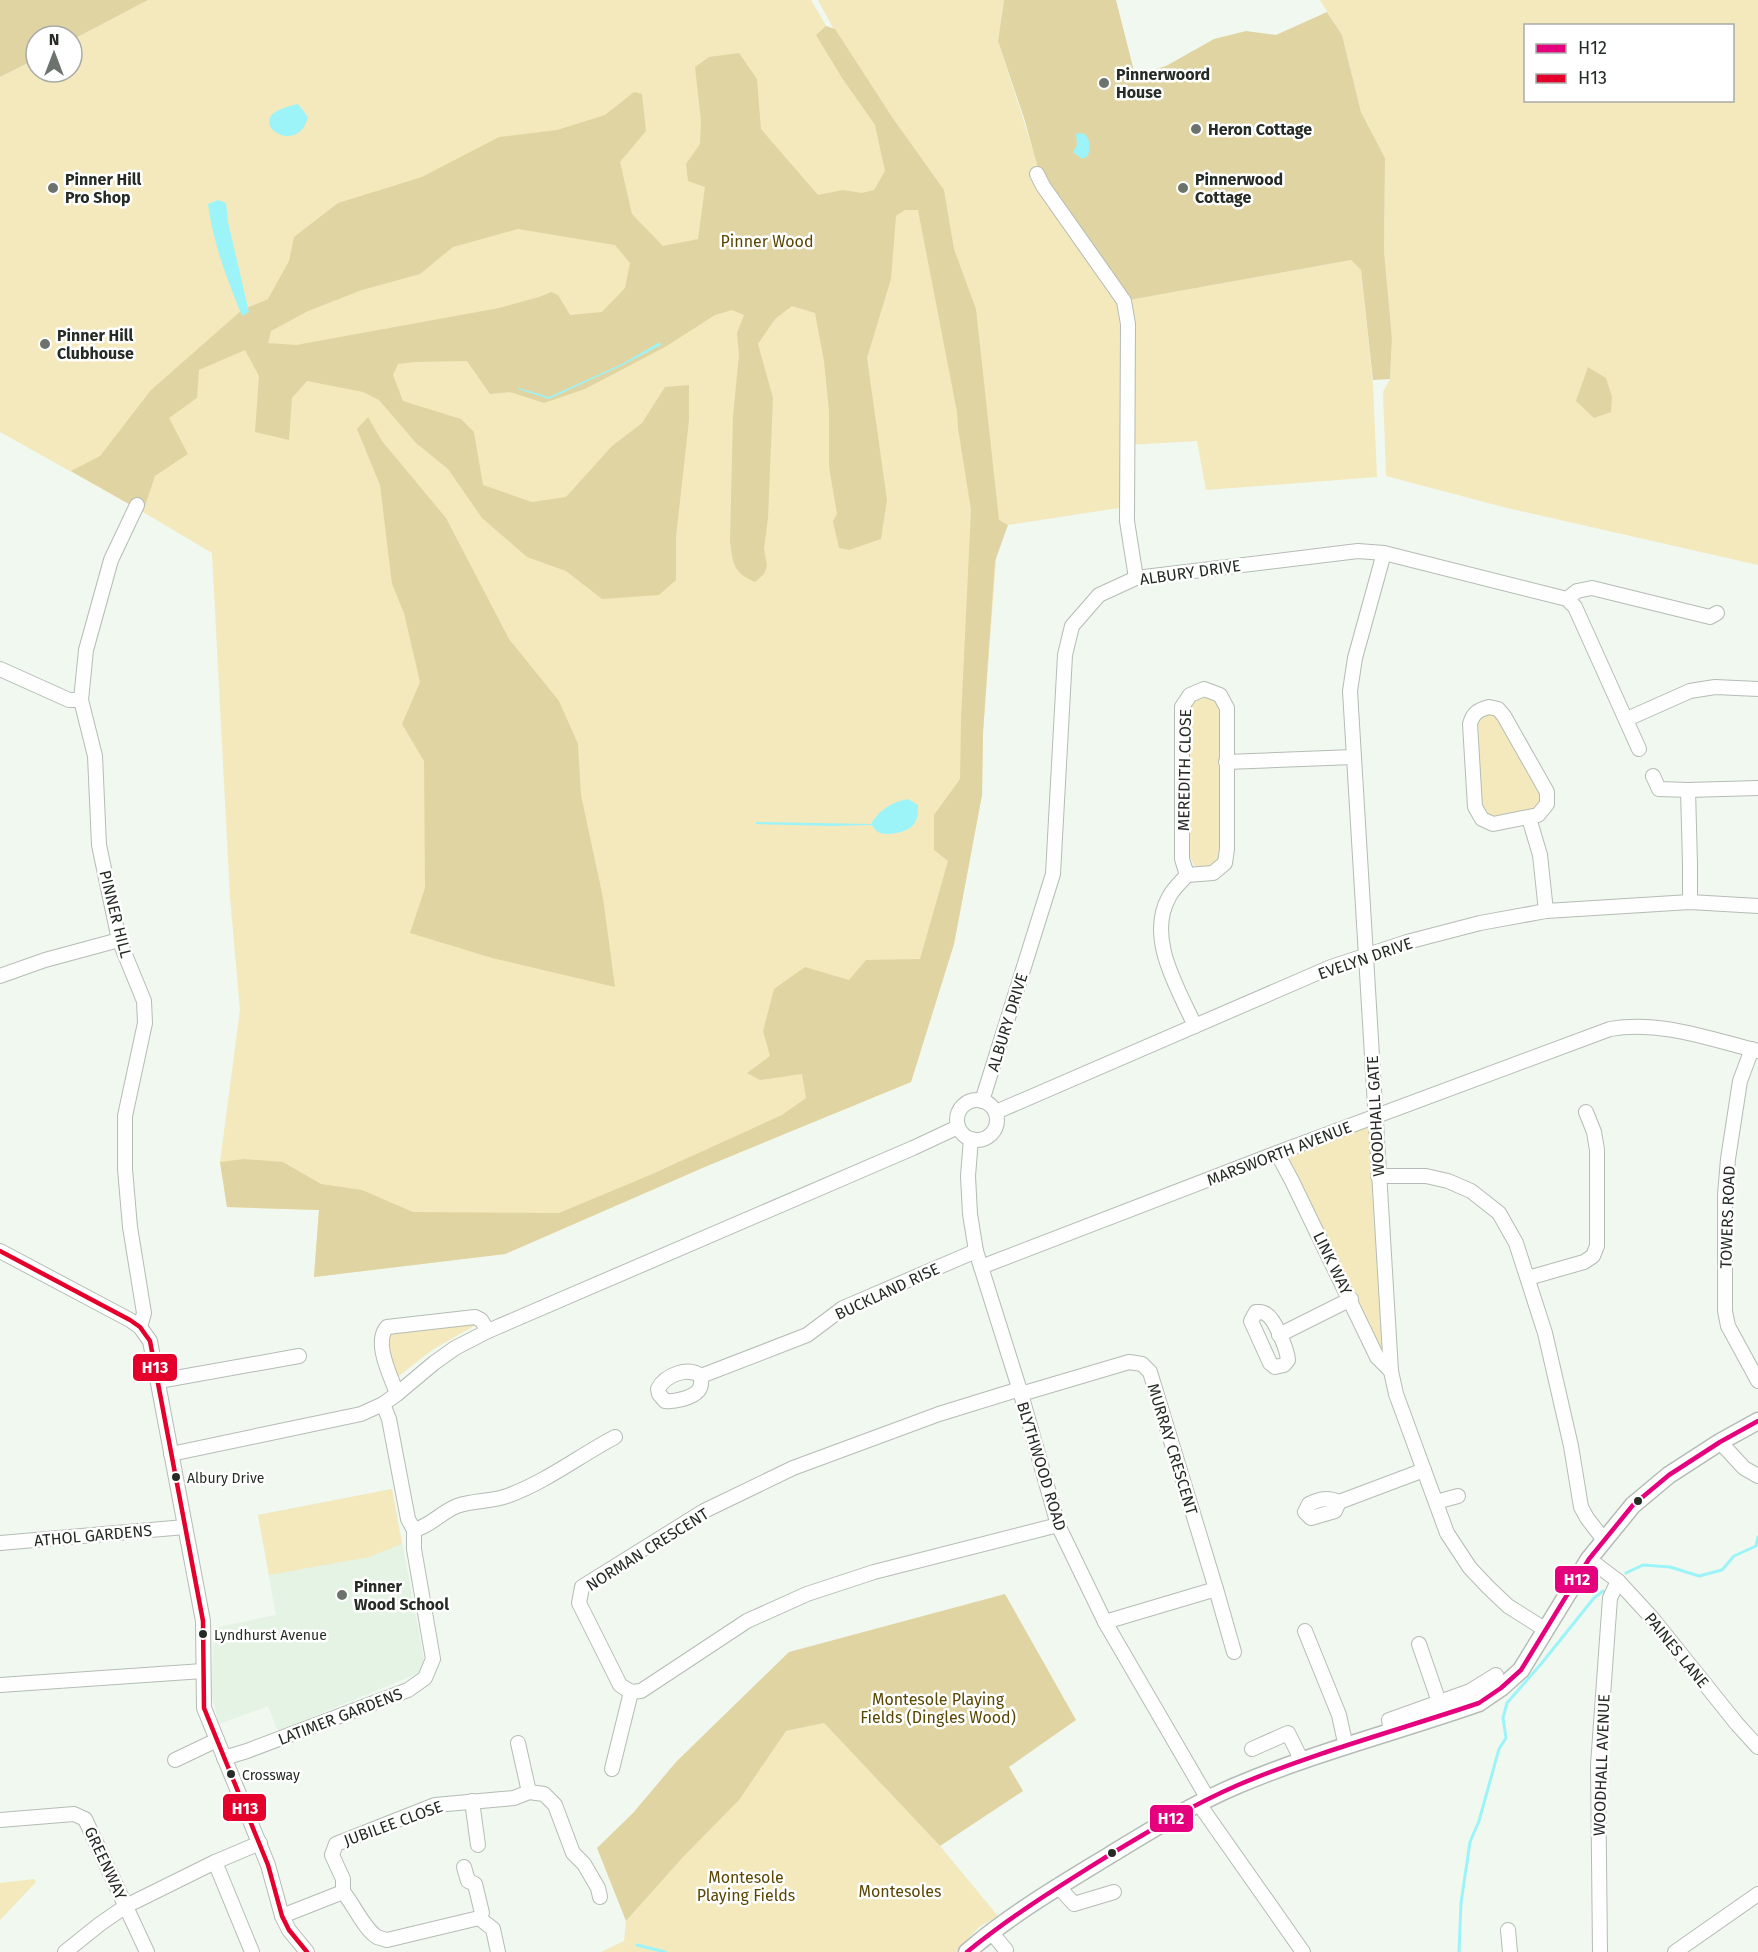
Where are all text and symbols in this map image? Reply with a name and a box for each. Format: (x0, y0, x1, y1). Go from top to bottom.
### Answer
north arrow (24, 24, 84, 84)
legend (1524, 24, 1734, 102)
text: N (49, 30, 59, 49)
text: H12 (1578, 37, 1607, 59)
place label: Pinnerwoord House (1116, 65, 1210, 102)
text: H13 (1578, 67, 1607, 89)
marker: Pinnerwoord House (1097, 76, 1111, 90)
place label: Heron Cottage (1208, 120, 1312, 139)
marker: Heron Cottage (1189, 122, 1203, 136)
place label: Pinner Hill Pro Shop (65, 170, 142, 207)
place label: Pinnerwood Cottage (1195, 170, 1283, 207)
marker: Pinner Hill Pro Shop (46, 181, 60, 195)
marker: Pinnerwood Cottage (1176, 181, 1190, 195)
park label: Pinner Wood (720, 232, 814, 251)
place label: Pinner Hill Clubhouse (57, 326, 134, 363)
marker: Pinner Hill Clubhouse (38, 337, 52, 351)
street label: ALBURY DRIVE (1138, 556, 1242, 589)
street label: MEREDITH CLOSE (1174, 709, 1195, 831)
street label: PINNER HILL (95, 868, 136, 960)
street label: EVELYN DRIVE (1315, 933, 1415, 984)
street label: ALBURY DRIVE (983, 971, 1031, 1074)
street label: WOODHALL GATE (1363, 1055, 1388, 1177)
street label: MARSWORTH AVENUE (1204, 1117, 1354, 1190)
street label: TOWERS ROAD (1716, 1165, 1739, 1269)
street label: LINK WAY (1309, 1229, 1356, 1298)
street label: BUCKLAND RISE (832, 1259, 942, 1324)
line badge: H13 (132, 1353, 178, 1382)
text: H13 (142, 1358, 168, 1377)
street label: MURRAY CRESCENT (1144, 1381, 1202, 1518)
street label: BLYTHWOOD ROAD (1013, 1399, 1070, 1533)
place label: Albury Drive (187, 1470, 264, 1487)
marker: Albury Drive (170, 1471, 182, 1483)
unlabelled marker (1632, 1495, 1644, 1507)
street label: NORMAN CRESCENT (582, 1504, 713, 1595)
street label: ATHOL GARDENS (33, 1521, 153, 1550)
line badge: H12 (1554, 1565, 1599, 1594)
text: H12 (1564, 1570, 1590, 1589)
place label: Pinner Wood School (354, 1577, 449, 1614)
marker: Pinner Wood School (335, 1588, 349, 1602)
street label: PAINES LANE (1641, 1609, 1713, 1692)
place label: Lyndhurst Avenue (214, 1627, 327, 1644)
marker: Lyndhurst Avenue (197, 1628, 209, 1640)
street label: LATIMER GARDENS (275, 1684, 405, 1749)
park label: Montesole Playing Fields (Dingles Wood) (860, 1690, 1016, 1727)
street label: WOODHALL AVENUE (1590, 1694, 1613, 1836)
place label: Crossway (242, 1767, 300, 1784)
marker: Crossway (225, 1768, 237, 1780)
line badge: H13 (222, 1793, 267, 1822)
street label: JUBILEE CLOSE (341, 1797, 445, 1850)
text: H13 (232, 1799, 258, 1818)
line badge: H12 (1149, 1804, 1194, 1833)
text: H12 (1158, 1809, 1184, 1828)
street label: GREENWAY (80, 1824, 131, 1903)
unlabelled marker (1106, 1847, 1118, 1859)
park label: Montesole Playing Fields (697, 1868, 795, 1905)
park label: Montesoles (858, 1882, 942, 1901)

